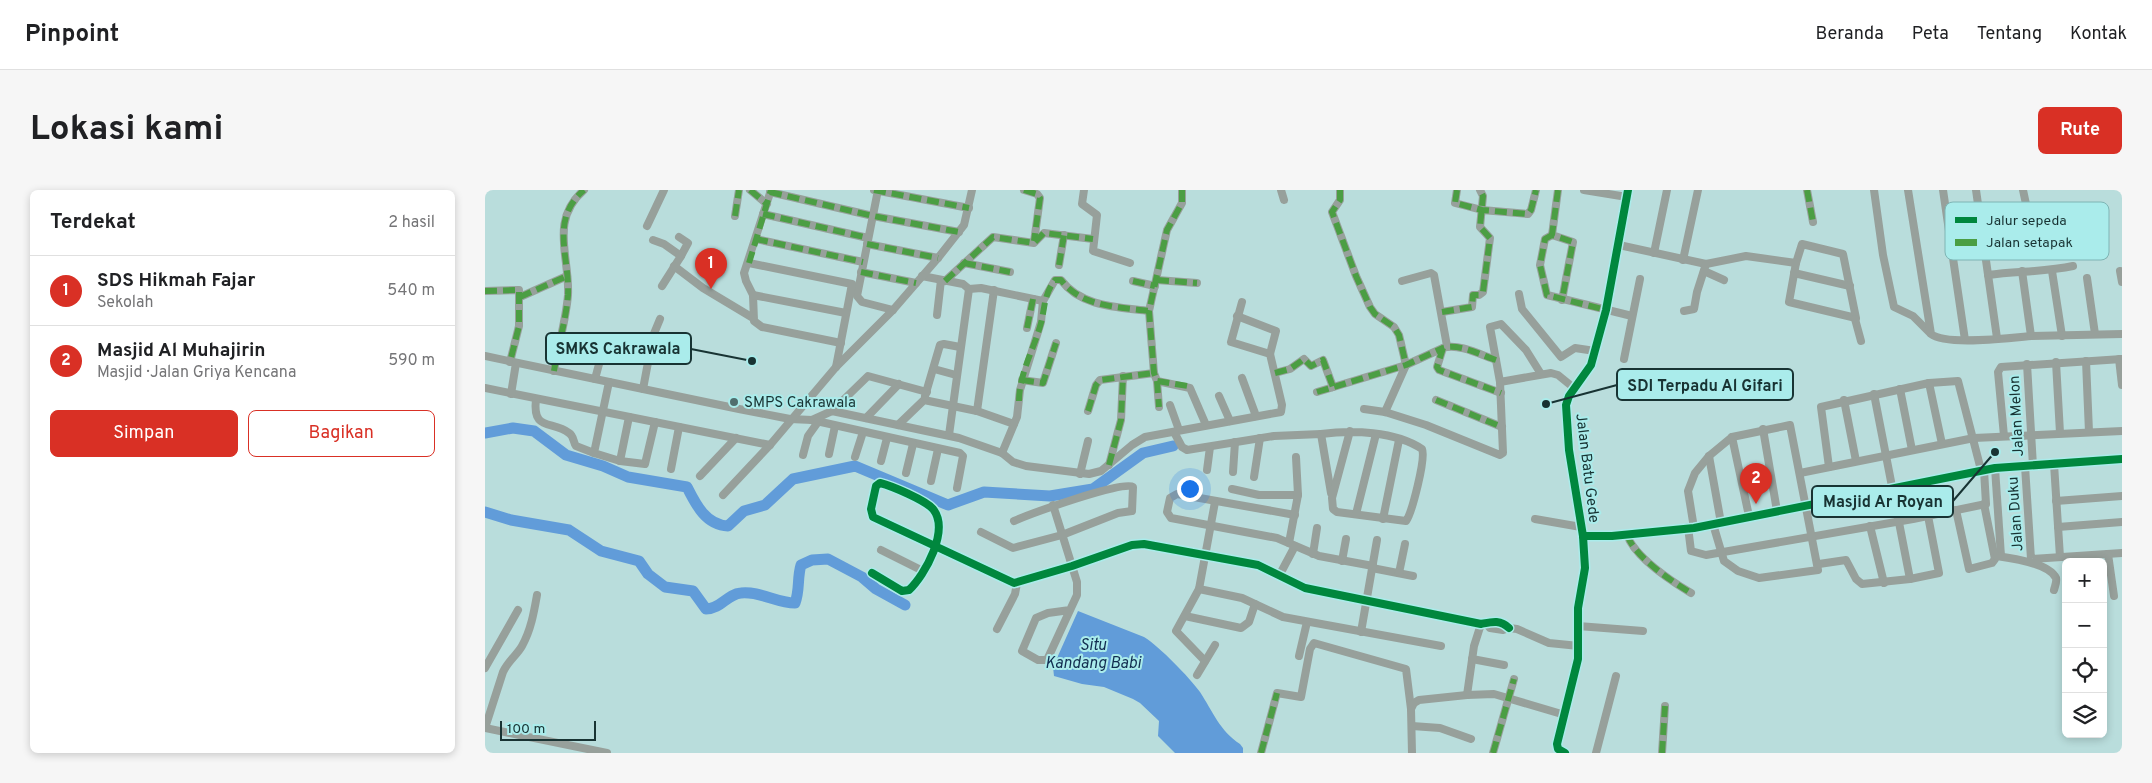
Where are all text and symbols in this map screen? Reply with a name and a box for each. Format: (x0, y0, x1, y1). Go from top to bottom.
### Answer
text: Pinpoint (25, 20, 119, 50)
text: Beranda (1815, 23, 1884, 46)
text: Peta (1912, 23, 1949, 46)
text: Tentang (1977, 23, 2042, 46)
text: Kontak (2070, 23, 2127, 46)
button: Rute (2038, 107, 2122, 154)
text: Lokasi kami (30, 108, 223, 152)
legend (1945, 202, 2109, 260)
text: Terdekat (50, 209, 136, 236)
text: 2 hasil (388, 213, 435, 233)
text: Jalur sepeda (1986, 213, 2067, 230)
text: Jalan setapak (1986, 235, 2073, 252)
pin: 1 (695, 248, 727, 289)
text: SDS Hikmah Fajar (97, 269, 255, 293)
text: 1 (63, 281, 69, 301)
text: 540 m (387, 281, 435, 301)
text: Sekolah (97, 293, 153, 313)
callout: SMKS Cakrawala (546, 333, 691, 364)
text: Masjid Al Muhajirin (97, 339, 266, 363)
text: SMKS Cakrawala (555, 340, 681, 360)
text: 2 (61, 351, 71, 371)
text: 590 m (388, 351, 435, 371)
text: Masjid · Jalan Griya Kencana (97, 363, 296, 383)
callout: SDI Terpadu Al Gifari (1617, 369, 1793, 400)
street label: Jalan Melon (2006, 375, 2029, 457)
text: SDI Terpadu Al Gifari (1627, 377, 1783, 397)
place label: SMPS Cakrawala (744, 394, 856, 413)
marker: SMPS Cakrawala (728, 396, 740, 408)
button: Simpan (50, 410, 238, 457)
button: Bagikan (248, 410, 435, 457)
street label: Jalan Batu Gede (1570, 412, 1603, 524)
pin: 2 (1740, 463, 1772, 504)
your location (1177, 476, 1203, 502)
street label: Jalan Duku (2004, 476, 2029, 552)
callout: Masjid Ar Royan (1812, 486, 1953, 517)
text: Masjid Ar Royan (1823, 493, 1943, 513)
map controls (2062, 558, 2107, 738)
button: + (2062, 558, 2107, 603)
button: − (2062, 603, 2107, 648)
water label: Situ Kandang Babi (1045, 636, 1142, 674)
button: locate (2062, 648, 2107, 693)
button: layers (2062, 693, 2107, 738)
scale bar (500, 718, 596, 741)
text: 100 m (507, 721, 545, 738)

